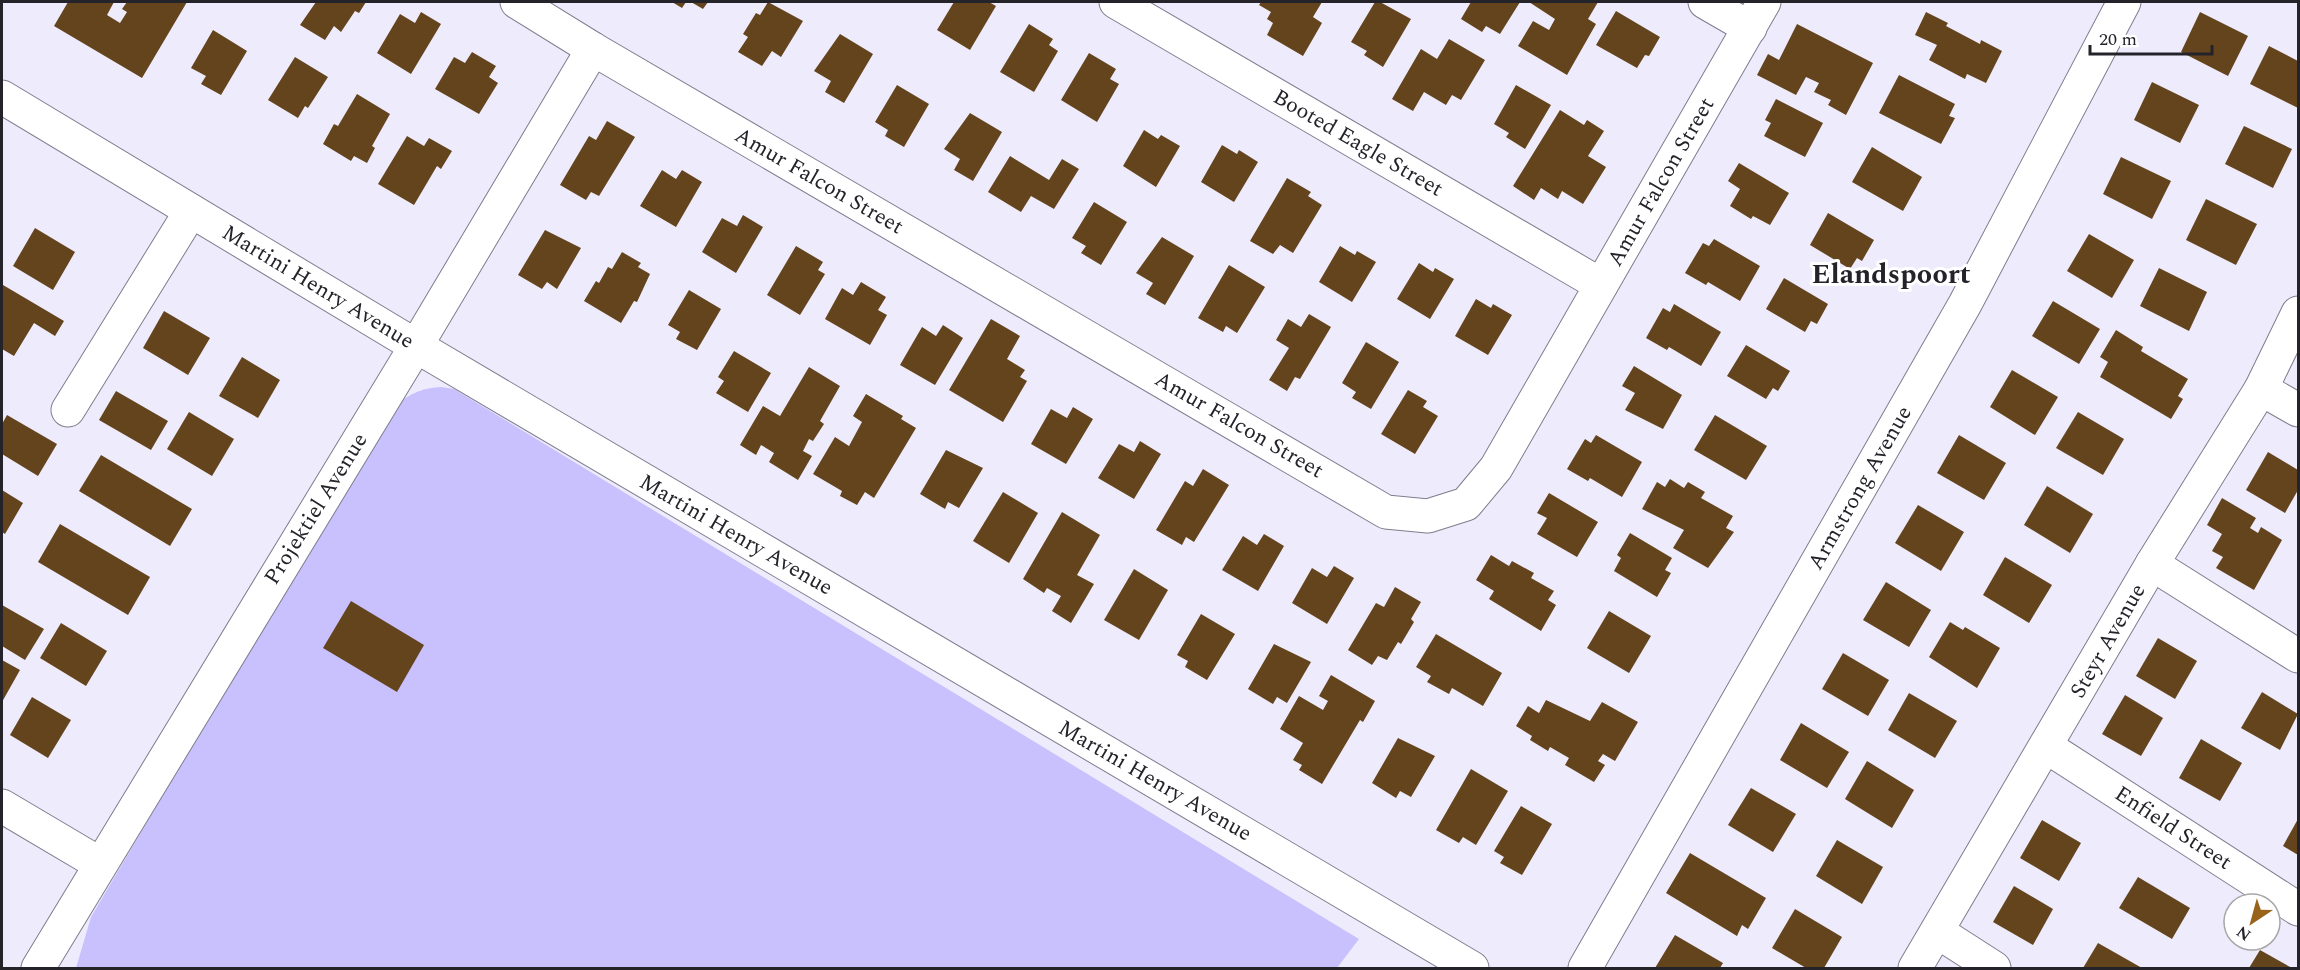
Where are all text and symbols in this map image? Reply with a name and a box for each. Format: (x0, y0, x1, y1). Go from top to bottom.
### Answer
scale bar (2090, 18, 2212, 56)
text: 20 m (2099, 26, 2137, 53)
street label: Booted Eagle Street (1267, 81, 1450, 205)
street label: Amur Falcon Street (1599, 91, 1723, 273)
street label: Amur Falcon Street (728, 119, 910, 243)
street label: Martini Henry Avenue (216, 216, 420, 358)
district label: Elandspoort (1811, 253, 1971, 296)
street label: Amur Falcon Street (1148, 363, 1330, 487)
street label: Armstrong Avenue (1799, 400, 1921, 576)
street label: Projektiel Avenue (256, 427, 376, 591)
street label: Martini Henry Avenue (633, 466, 839, 604)
street label: Steyr Avenue (2062, 577, 2154, 705)
street label: Martini Henry Avenue (1052, 712, 1258, 850)
street label: Enfield Street (2108, 778, 2238, 878)
north arrow (2222, 892, 2282, 952)
text: N (2231, 920, 2256, 947)

